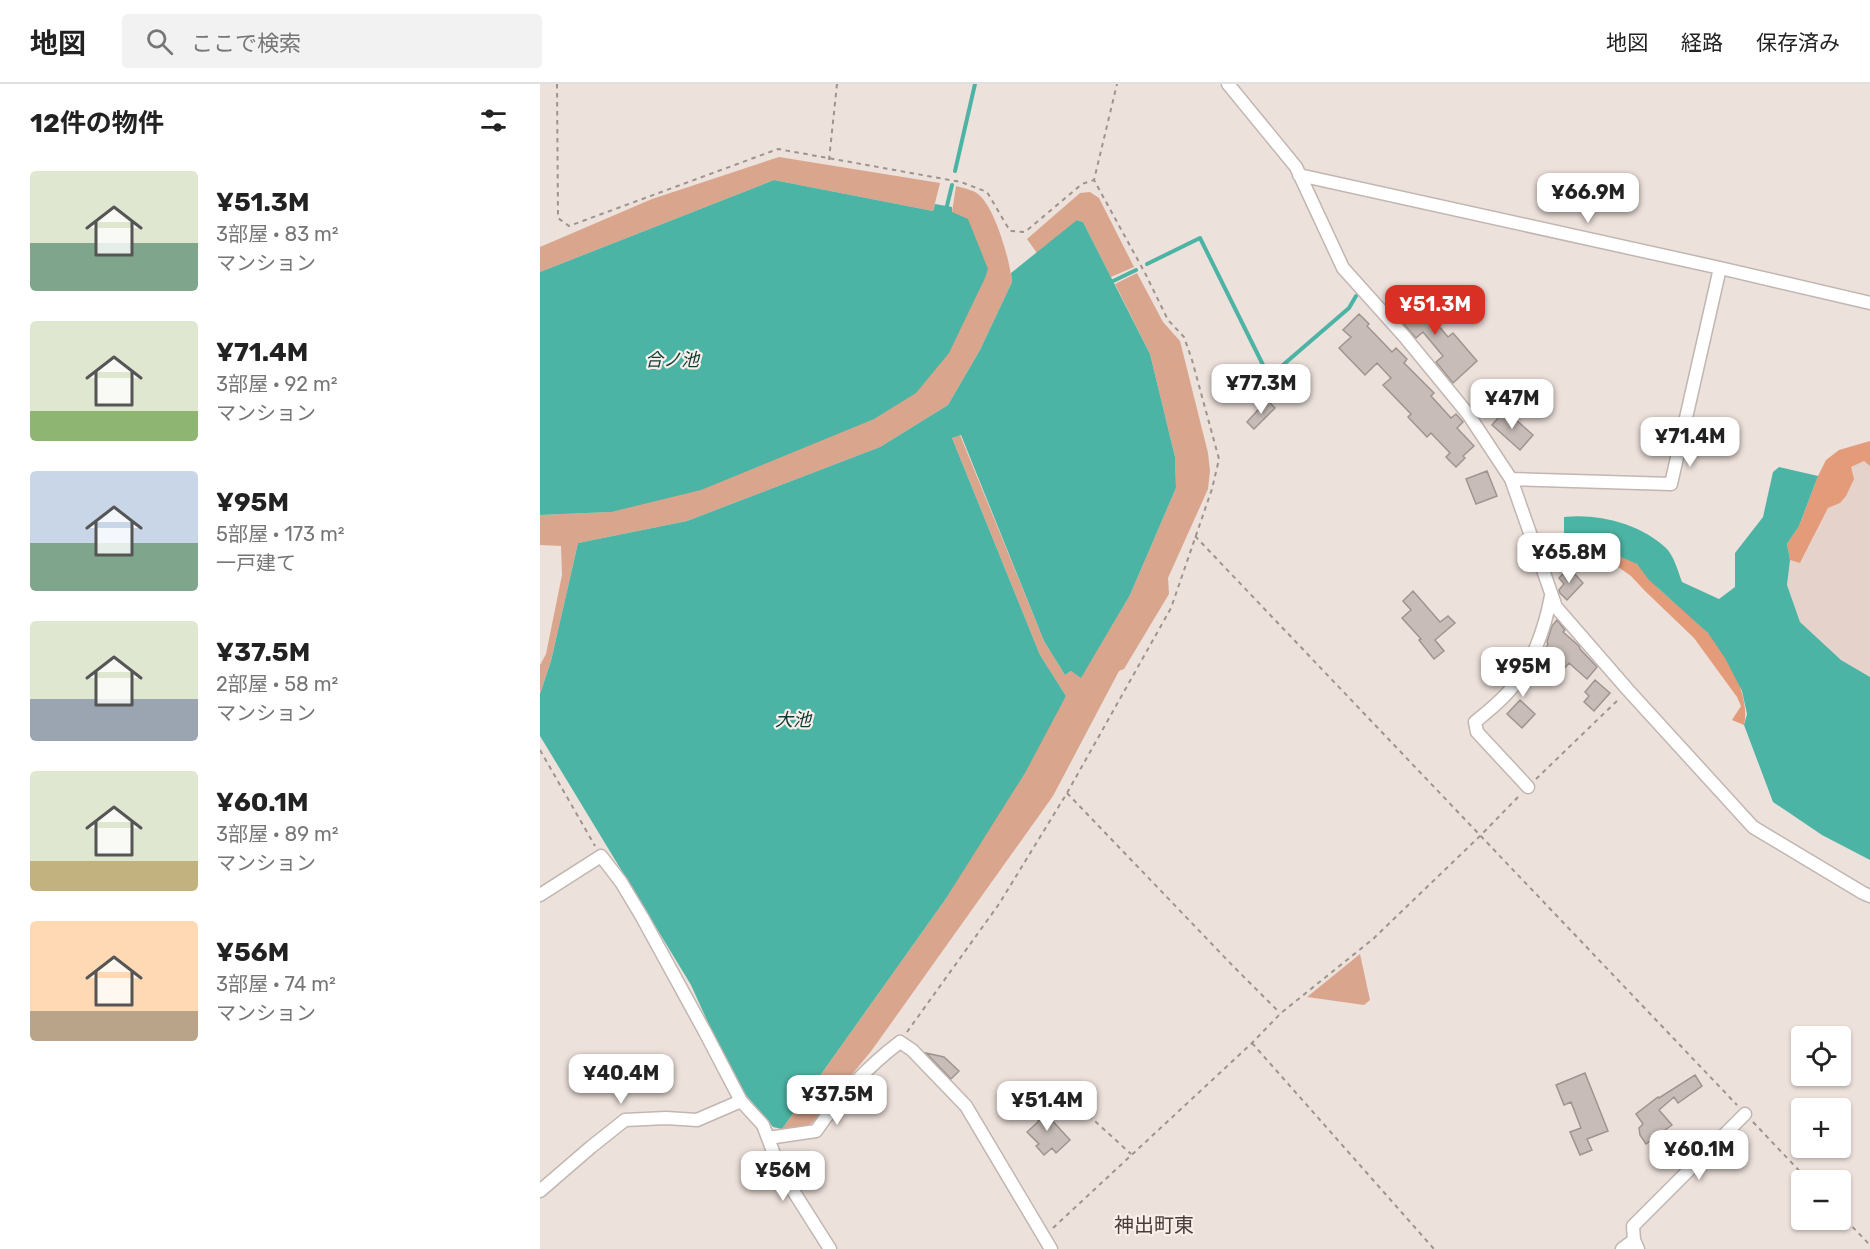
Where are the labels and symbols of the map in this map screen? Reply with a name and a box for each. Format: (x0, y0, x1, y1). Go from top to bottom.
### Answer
pin: ¥66.9M (1539, 173, 1637, 224)
pin: ¥51.3M (1386, 285, 1484, 336)
water label: 合ノ池 (645, 349, 701, 371)
pin: ¥77.3M (1212, 364, 1310, 415)
pin: ¥47M (1476, 379, 1548, 430)
pin: ¥71.4M (1641, 417, 1739, 468)
pin: ¥65.8M (1520, 533, 1618, 584)
pin: ¥95M (1487, 647, 1559, 698)
water label: 大池 (775, 709, 813, 731)
pin: ¥40.4M (572, 1054, 670, 1105)
pin: ¥37.5M (788, 1075, 886, 1126)
pin: ¥51.4M (998, 1081, 1096, 1132)
pin: ¥60.1M (1650, 1130, 1748, 1181)
pin: ¥56M (747, 1151, 819, 1202)
district label: 神出町東 (1114, 1213, 1194, 1237)

